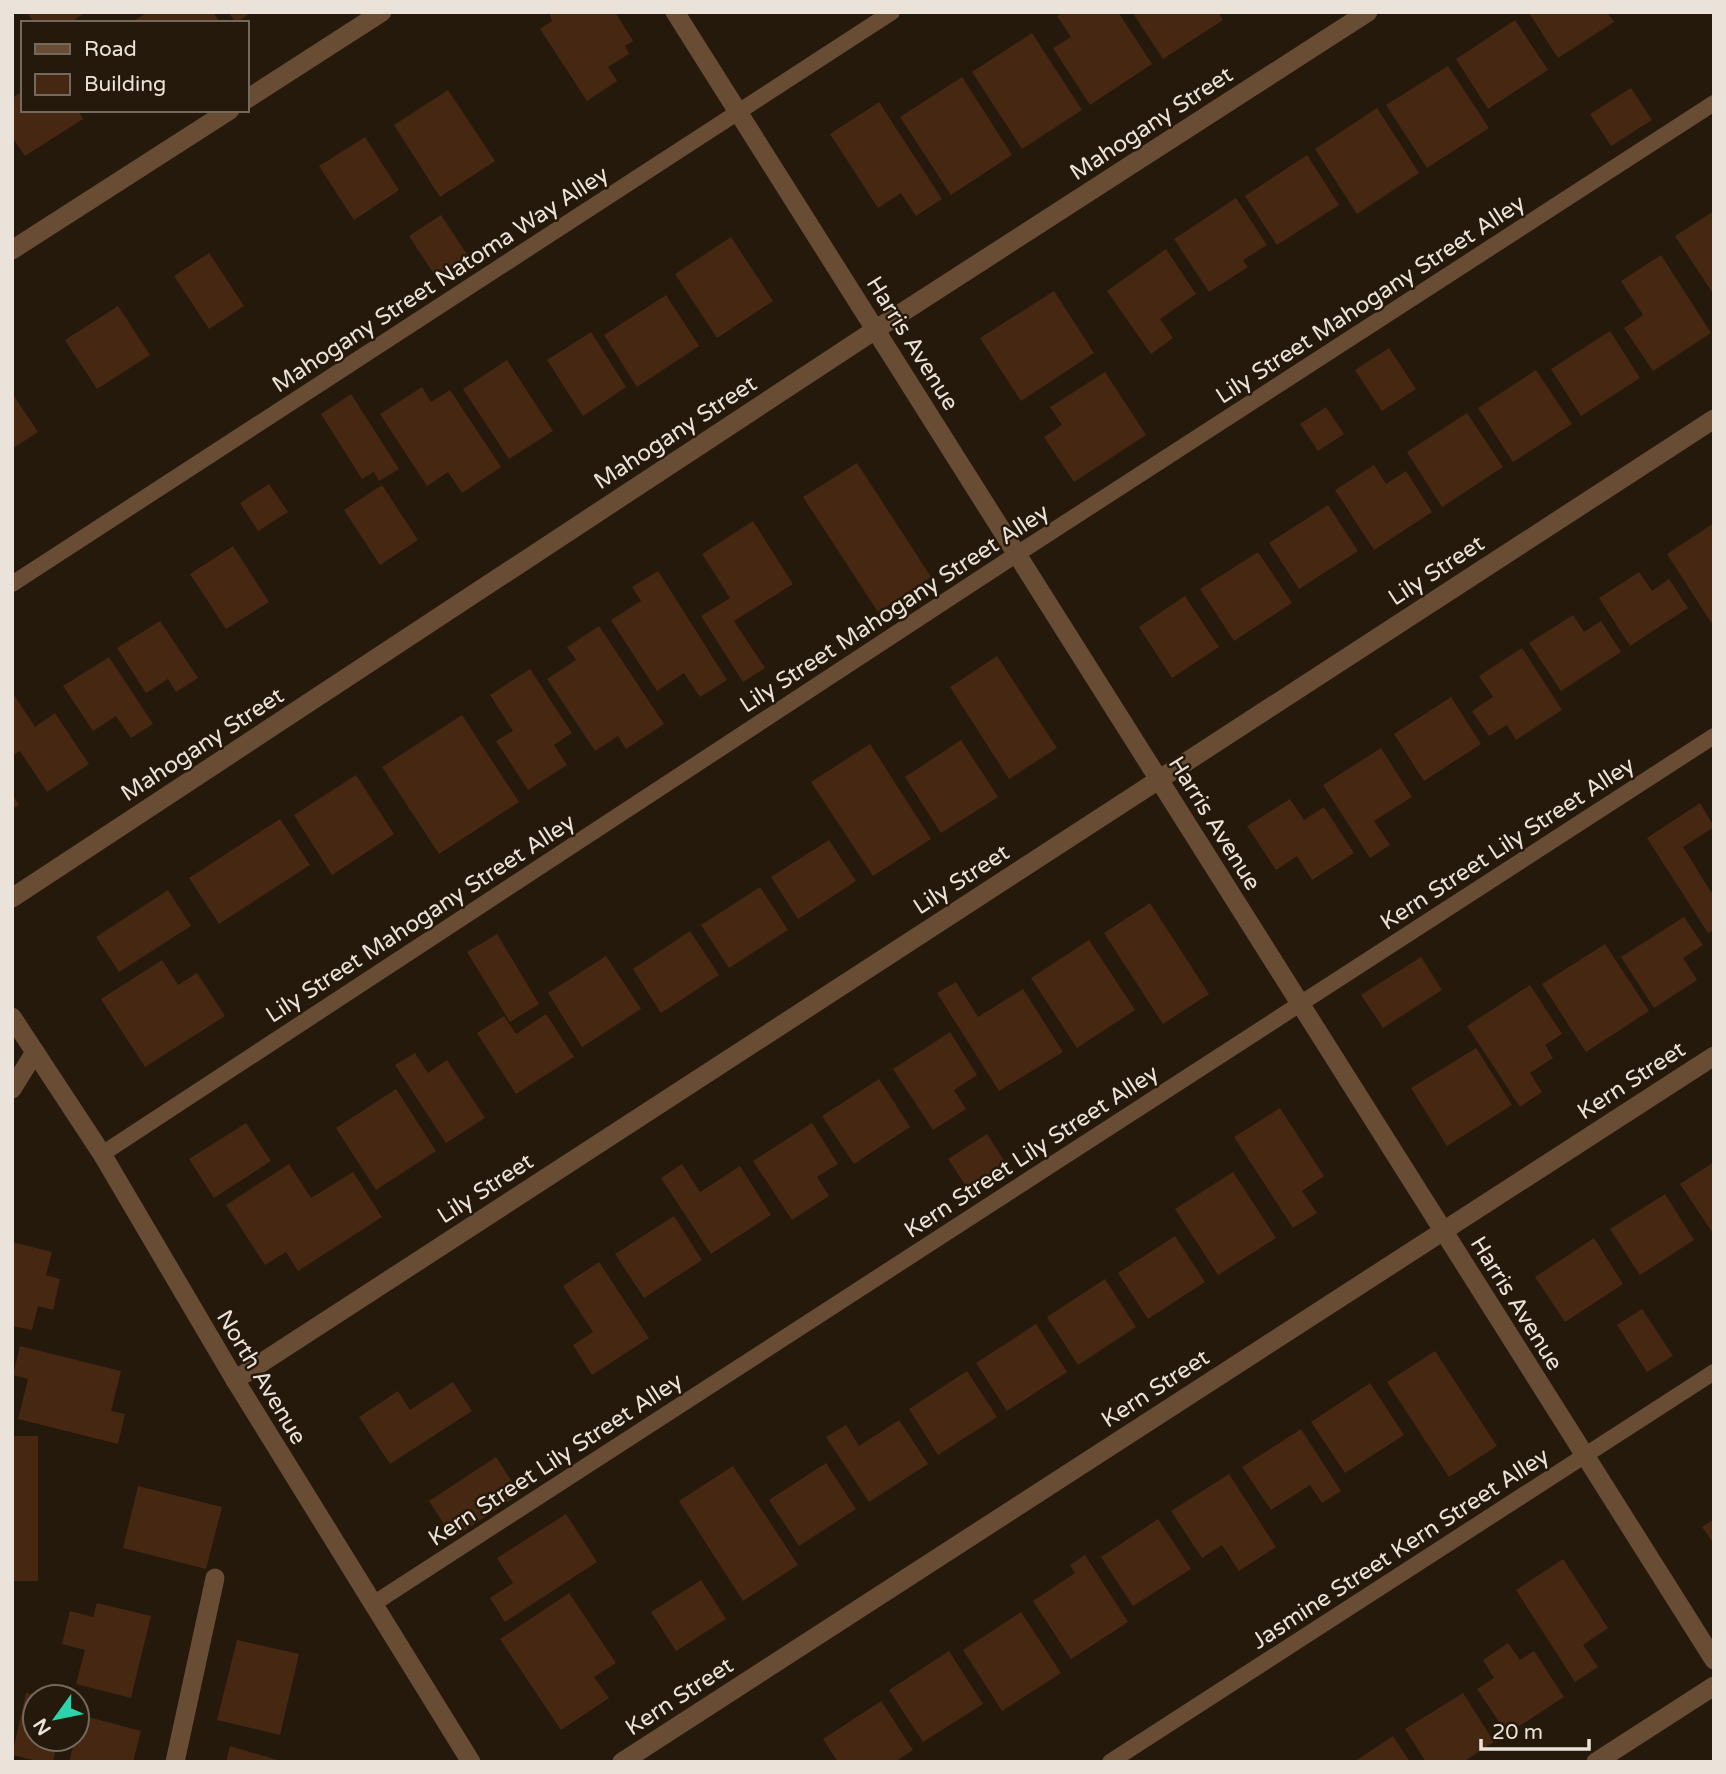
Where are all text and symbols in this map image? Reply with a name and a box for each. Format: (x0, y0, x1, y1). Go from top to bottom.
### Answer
legend (21, 21, 248, 112)
text: Road (84, 37, 137, 62)
street label: Mahogany Street (1065, 61, 1238, 187)
text: Building (84, 72, 166, 97)
street label: Mahogany Street Natoma Way Alley (267, 160, 614, 399)
street label: Lily Street Mahogany Street Alley (1211, 189, 1530, 410)
street label: Harris Avenue (860, 271, 965, 416)
street label: Mahogany Street (589, 370, 762, 496)
street label: Lily Street Mahogany Street Alley (735, 498, 1054, 719)
street label: Lily Street (1383, 529, 1490, 612)
street label: Mahogany Street (116, 682, 289, 808)
street label: Harris Avenue (1162, 751, 1267, 896)
street label: Kern Street Lily Street Alley (1375, 751, 1640, 937)
street label: Lily Street Mahogany Street Alley (261, 808, 580, 1029)
street label: Lily Street (908, 838, 1015, 921)
street label: Kern Street (1572, 1035, 1691, 1126)
street label: Kern Street Lily Street Alley (899, 1059, 1164, 1245)
street label: Lily Street (432, 1147, 539, 1230)
street label: Harris Avenue (1464, 1231, 1569, 1376)
street label: North Avenue (210, 1305, 312, 1450)
street label: Kern Street (1096, 1343, 1215, 1434)
street label: Kern Street Lily Street Alley (423, 1367, 688, 1553)
street label: Jasmine Street Kern Street Alley (1247, 1442, 1554, 1656)
street label: Kern Street (620, 1651, 739, 1742)
north arrow (21, 1683, 91, 1753)
scale bar (1481, 1708, 1590, 1752)
text: N (29, 1714, 56, 1739)
text: 20 m (1492, 1720, 1543, 1745)

